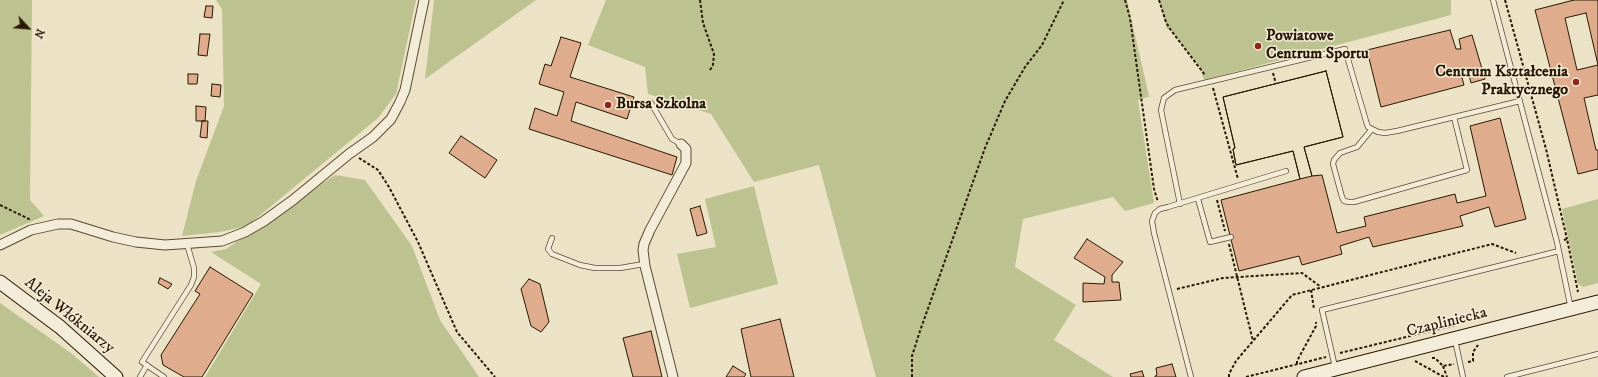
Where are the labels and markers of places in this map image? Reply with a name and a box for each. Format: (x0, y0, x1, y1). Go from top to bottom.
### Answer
place label: Powiatowe Centrum Sportu (1266, 27, 1369, 65)
marker: Powiatowe Centrum Sportu (1253, 41, 1263, 51)
place label: Centrum Kształcenia Praktycznego (1435, 63, 1568, 101)
marker: Centrum Kształcenia Praktycznego (1571, 77, 1581, 87)
place label: Bursa Szkolna (616, 95, 706, 115)
marker: Bursa Szkolna (603, 100, 613, 110)

